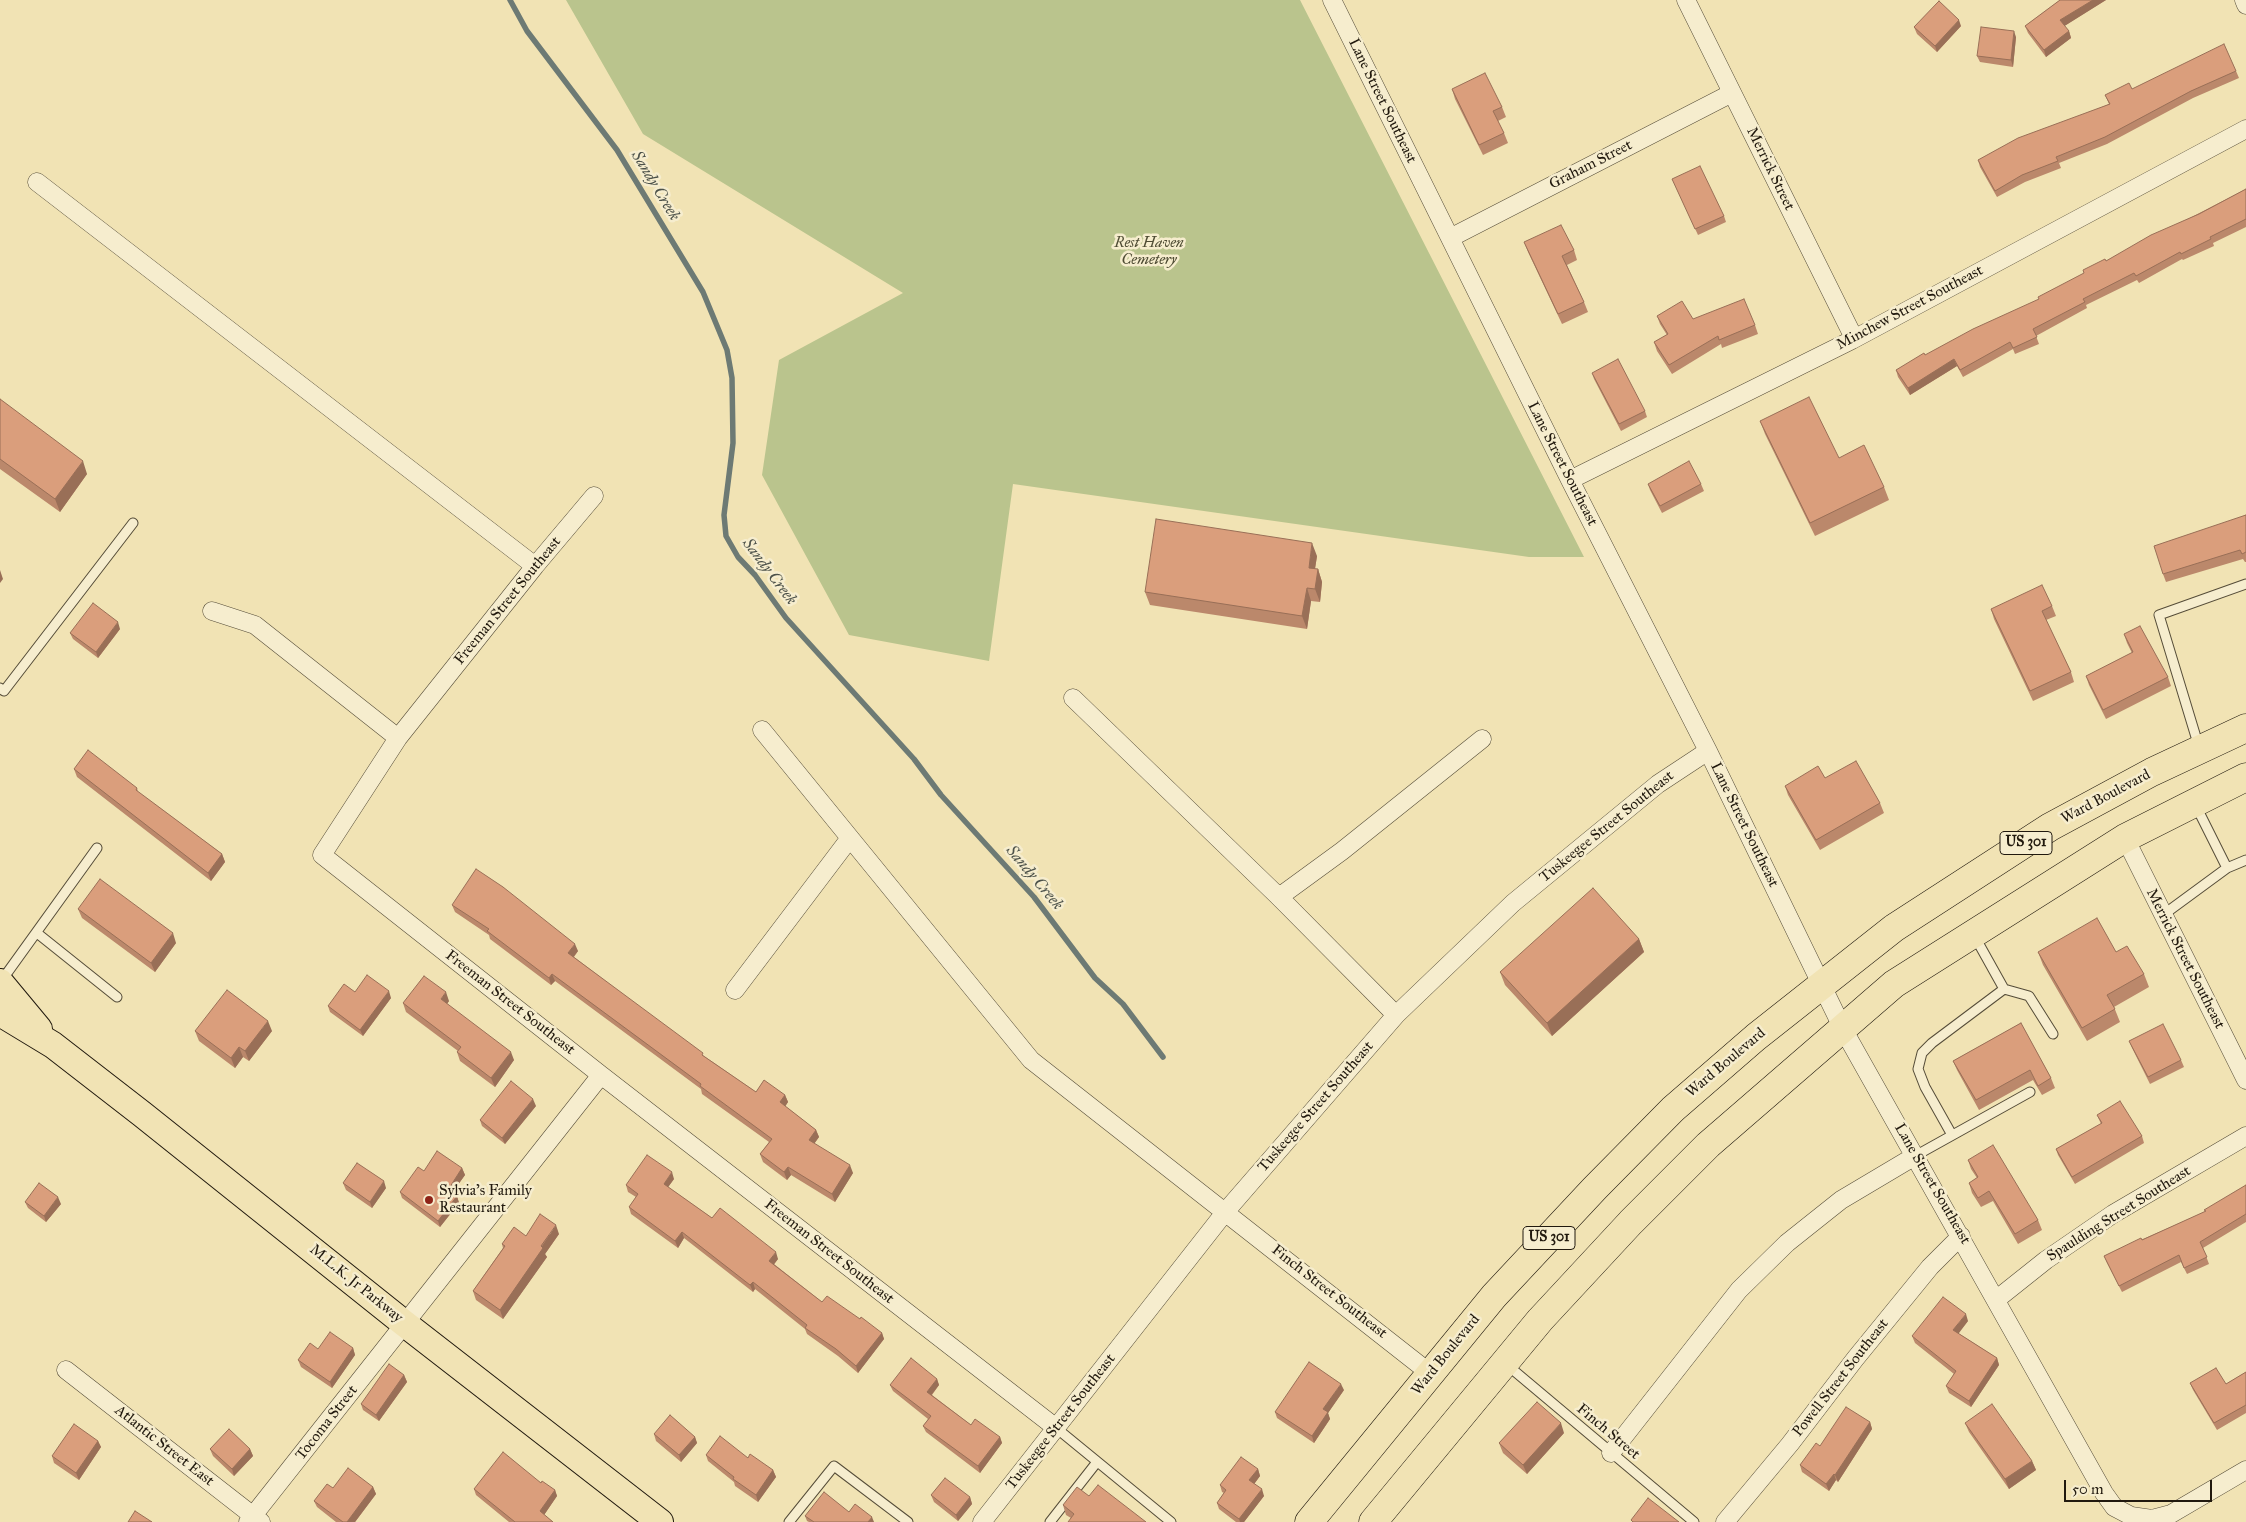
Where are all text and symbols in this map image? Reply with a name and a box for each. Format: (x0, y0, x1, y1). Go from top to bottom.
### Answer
street label: Lane Street Southeast (1344, 36, 1420, 166)
street label: Merrick Street (1742, 124, 1798, 214)
street label: Graham Street (1547, 136, 1635, 194)
water label: Sandy Creek (627, 147, 683, 225)
park label: Rest Haven Cemetery (1114, 234, 1184, 269)
street label: Minchew Street Southeast (1834, 262, 1986, 354)
street label: Lane Street Southeast (1523, 399, 1601, 529)
street label: Freeman Street Southeast (451, 533, 565, 669)
water label: Sandy Creek (738, 535, 800, 609)
street label: Lane Street Southeast (1706, 760, 1782, 890)
street label: Ward Boulevard (2058, 766, 2154, 828)
street label: Tuskeegee Street Southeast (1536, 767, 1678, 887)
road number: US 301 (2000, 831, 2052, 854)
water label: Sandy Creek (1001, 842, 1067, 914)
street label: Merrick Street Southeast (2142, 886, 2228, 1032)
street label: Freeman Street Southeast (442, 947, 578, 1059)
street label: Ward Boulevard (1682, 1024, 1770, 1102)
street label: Tuskeegee Street Southeast (1254, 1038, 1378, 1176)
street label: Lane Street Southeast (1890, 1120, 1974, 1248)
street label: Spaulding Street Southeast (2044, 1162, 2194, 1266)
place label: Sylvia's Family Restaurant (439, 1182, 532, 1217)
marker: Sylvia's Family Restaurant (423, 1194, 435, 1206)
street label: Freeman Street Southeast (761, 1196, 897, 1308)
road number: US 301 (1523, 1226, 1575, 1250)
street label: M.L.K. Jr Parkway (306, 1241, 406, 1327)
street label: Finch Street Southeast (1268, 1241, 1390, 1343)
street label: Ward Boulevard (1408, 1311, 1484, 1399)
street label: Powell Street Southeast (1789, 1315, 1893, 1441)
street label: Tuskeegee Street Southeast (1002, 1351, 1120, 1493)
street label: Tocoma Street (292, 1382, 362, 1464)
street label: Finch Street (1573, 1400, 1643, 1464)
street label: Atlantic Street East (111, 1402, 217, 1490)
scale bar (2066, 1470, 2214, 1502)
text: 50 m (2072, 1480, 2104, 1498)

